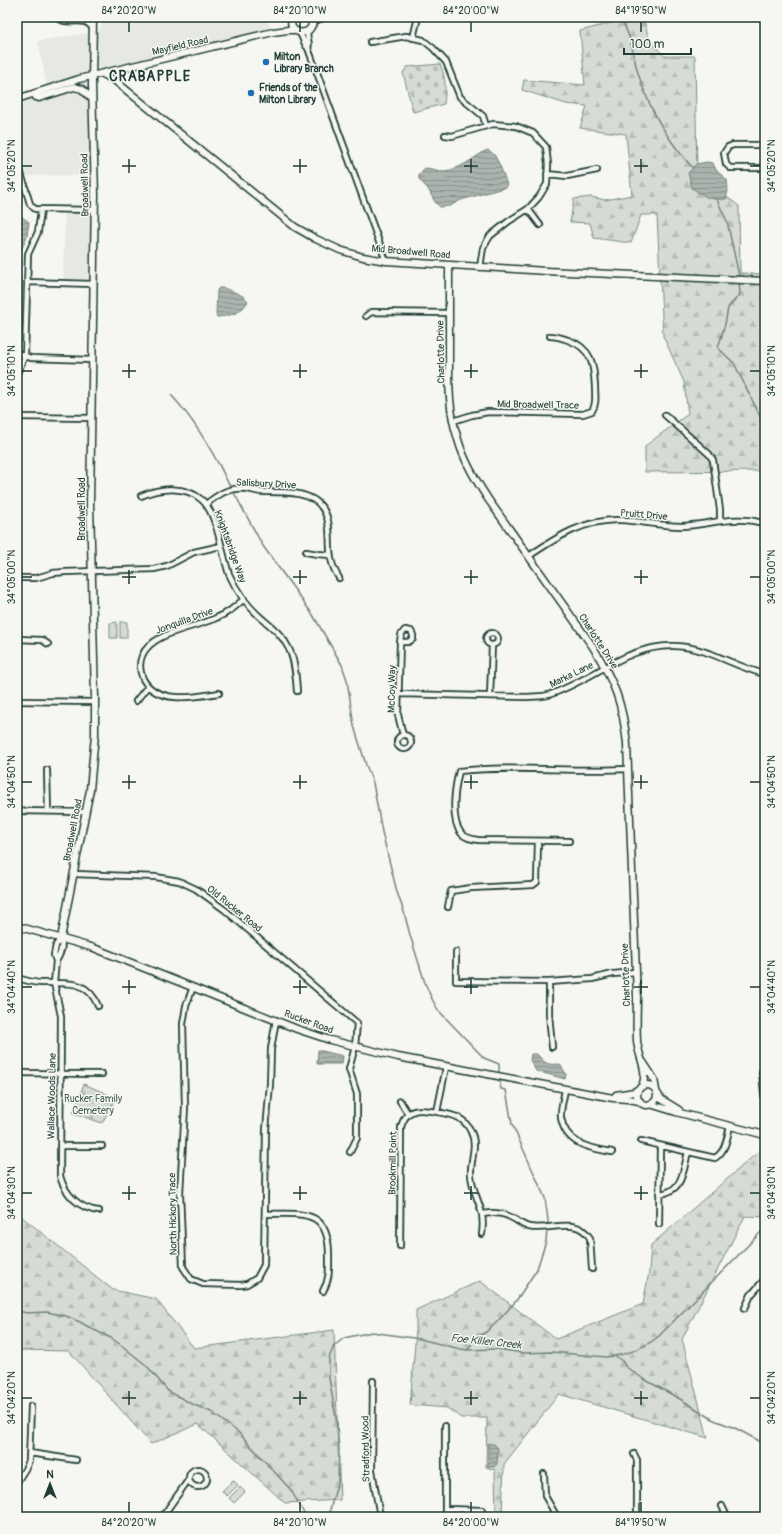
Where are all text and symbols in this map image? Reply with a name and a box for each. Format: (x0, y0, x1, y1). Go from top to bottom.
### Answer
text: 84°20'20"W (102, 5, 157, 17)
text: 84°20'10"W (274, 5, 327, 17)
text: 84°20'00"W (443, 5, 499, 17)
text: 84°19'50"W (615, 5, 667, 17)
scale bar (624, 30, 691, 56)
street label: Mayfield Road (151, 34, 209, 58)
text: 100 m (630, 37, 665, 52)
place label: Milton Library Branch (274, 51, 334, 75)
marker: Milton Library Branch (261, 57, 271, 67)
district label: CRABAPPLE (109, 68, 191, 85)
place label: Friends of the Milton Library (259, 82, 319, 106)
marker: Friends of the Milton Library (246, 88, 256, 98)
text: 34°05'20"N (6, 139, 18, 193)
text: 34°05'20"N (766, 139, 778, 193)
street label: Broadwell Road (78, 153, 92, 217)
street label: Mid Broadwell Road (371, 243, 451, 261)
street label: Charlotte Drive (434, 320, 448, 384)
text: 34°05'10"N (6, 345, 18, 397)
text: 34°05'10"N (766, 345, 778, 397)
street label: Mid Broadwell Trace (497, 398, 579, 412)
street label: Salisbury Drive (235, 476, 296, 492)
street label: Broadwell Road (76, 477, 88, 541)
street label: Pruitt Drive (620, 507, 668, 523)
street label: Knightsbridge Way (211, 508, 249, 585)
text: 34°05'00"N (6, 550, 18, 604)
text: 34°05'00"N (766, 550, 778, 604)
street label: Jonquilla Drive (154, 605, 215, 637)
street label: Charlotte Drive (576, 612, 620, 671)
street label: Marka Lane (548, 659, 595, 691)
street label: McCoy Way (386, 664, 398, 713)
text: 34°04'50"N (6, 755, 18, 809)
text: 34°04'50"N (766, 755, 778, 809)
street label: Broadwell Road (61, 798, 85, 862)
street label: Old Rucker Road (204, 883, 264, 935)
street label: Charlotte Drive (619, 943, 633, 1007)
text: 34°04'40"N (6, 960, 18, 1014)
text: 34°04'40"N (766, 960, 778, 1014)
street label: Rucker Road (282, 1008, 335, 1036)
street label: Wallace Woods Lane (45, 1053, 59, 1139)
park label: Rucker Family Cemetery (64, 1093, 123, 1117)
street label: Brookmill Point (386, 1130, 400, 1195)
text: 34°04'30"N (6, 1166, 18, 1220)
text: 34°04'30"N (766, 1166, 778, 1220)
street label: North Hickory Trace (166, 1172, 180, 1255)
water label: Foe Killer Creek (450, 1331, 523, 1352)
text: 34°04'20"N (6, 1371, 18, 1425)
text: 34°04'20"N (766, 1371, 778, 1425)
street label: Stradford Wood (359, 1416, 373, 1482)
north arrow (30, 1464, 70, 1504)
text: N (46, 1468, 54, 1481)
text: 84°20'20"W (102, 1517, 157, 1529)
text: 84°20'10"W (274, 1517, 327, 1529)
text: 84°20'00"W (443, 1517, 499, 1529)
text: 84°19'50"W (615, 1517, 667, 1529)

